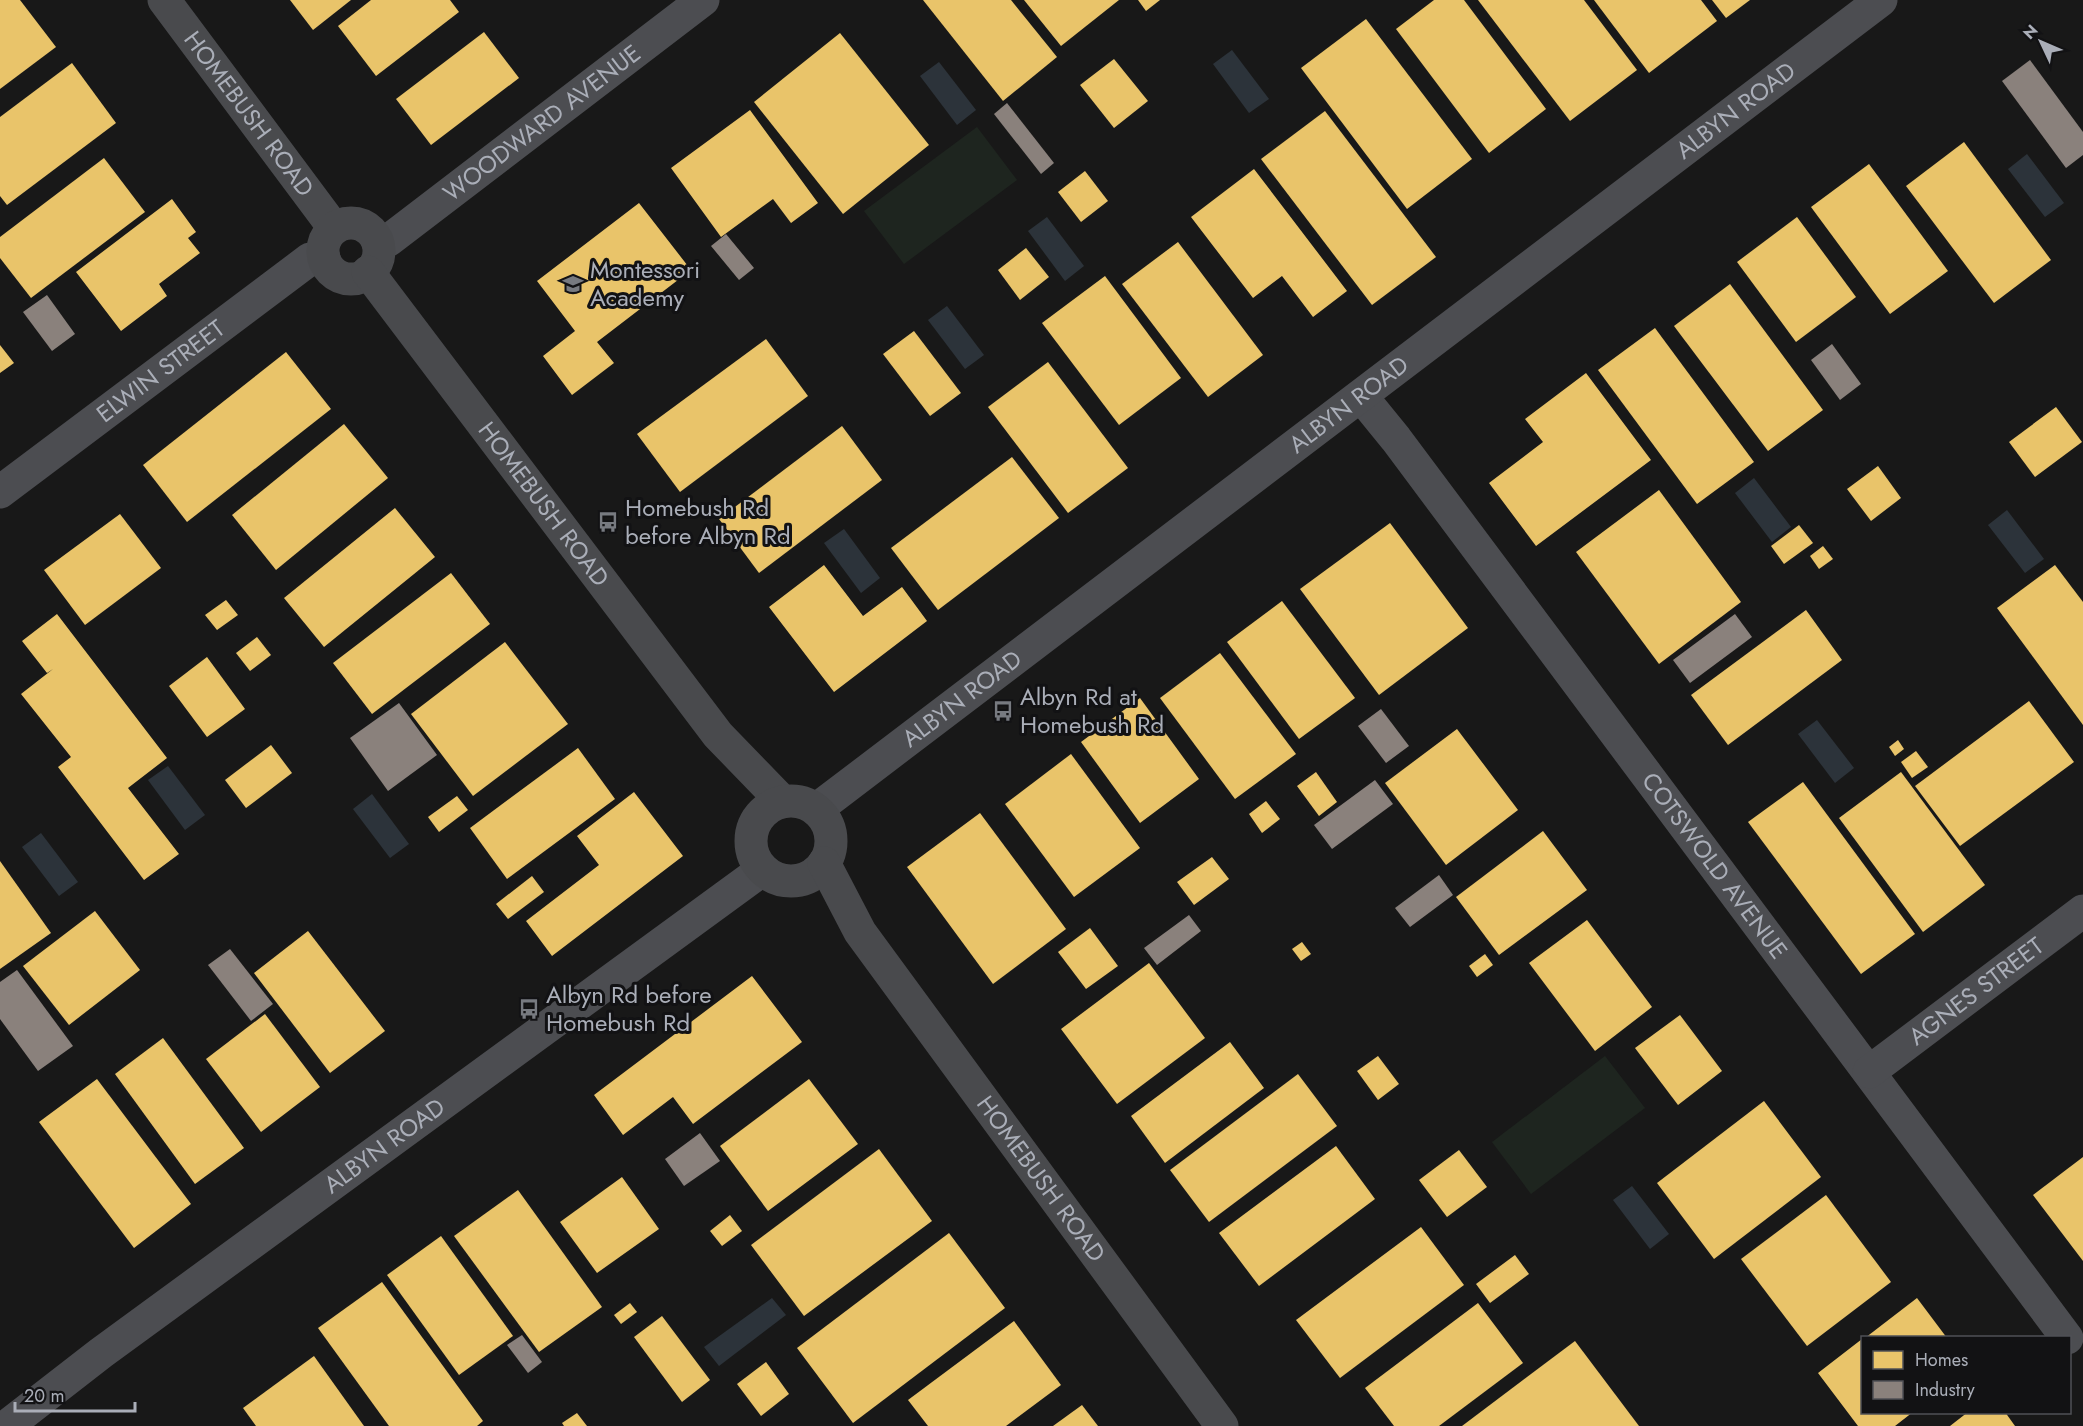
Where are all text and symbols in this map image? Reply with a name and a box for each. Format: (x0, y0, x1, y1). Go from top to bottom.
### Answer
north arrow (2011, 12, 2071, 72)
text: N (2018, 19, 2043, 44)
street label: HOMEBUSH ROAD (176, 23, 323, 204)
street label: WOODWARD AVENUE (436, 36, 648, 210)
street label: ALBYN ROAD (1668, 53, 1803, 167)
place label: Montessori Academy (590, 252, 700, 315)
school or university icon: Montessori Academy (561, 272, 585, 296)
street label: ELWIN STREET (89, 311, 232, 431)
street label: ALBYN ROAD (1281, 347, 1416, 461)
street label: HOMEBUSH ROAD (470, 414, 618, 594)
place label: Homebush Rd before Albyn Rd (625, 490, 791, 553)
bus stop icon: Homebush Rd before Albyn Rd (596, 510, 620, 534)
street label: ALBYN ROAD (894, 641, 1029, 756)
place label: Albyn Rd at Homebush Rd (1020, 679, 1164, 742)
bus stop icon: Albyn Rd at Homebush Rd (991, 699, 1015, 723)
street label: COTSWOLD AVENUE (1634, 765, 1796, 966)
street label: AGNES STREET (1901, 929, 2051, 1054)
place label: Albyn Rd before Homebush Rd (546, 977, 712, 1040)
bus stop icon: Albyn Rd before Homebush Rd (517, 997, 541, 1021)
street label: HOMEBUSH ROAD (969, 1088, 1114, 1269)
street label: ALBYN ROAD (316, 1089, 452, 1202)
legend (1861, 1336, 2071, 1414)
text: Homes (1915, 1347, 1968, 1373)
scale bar (15, 1375, 135, 1413)
text: Industry (1915, 1377, 1975, 1403)
text: 20 m (24, 1383, 64, 1409)

